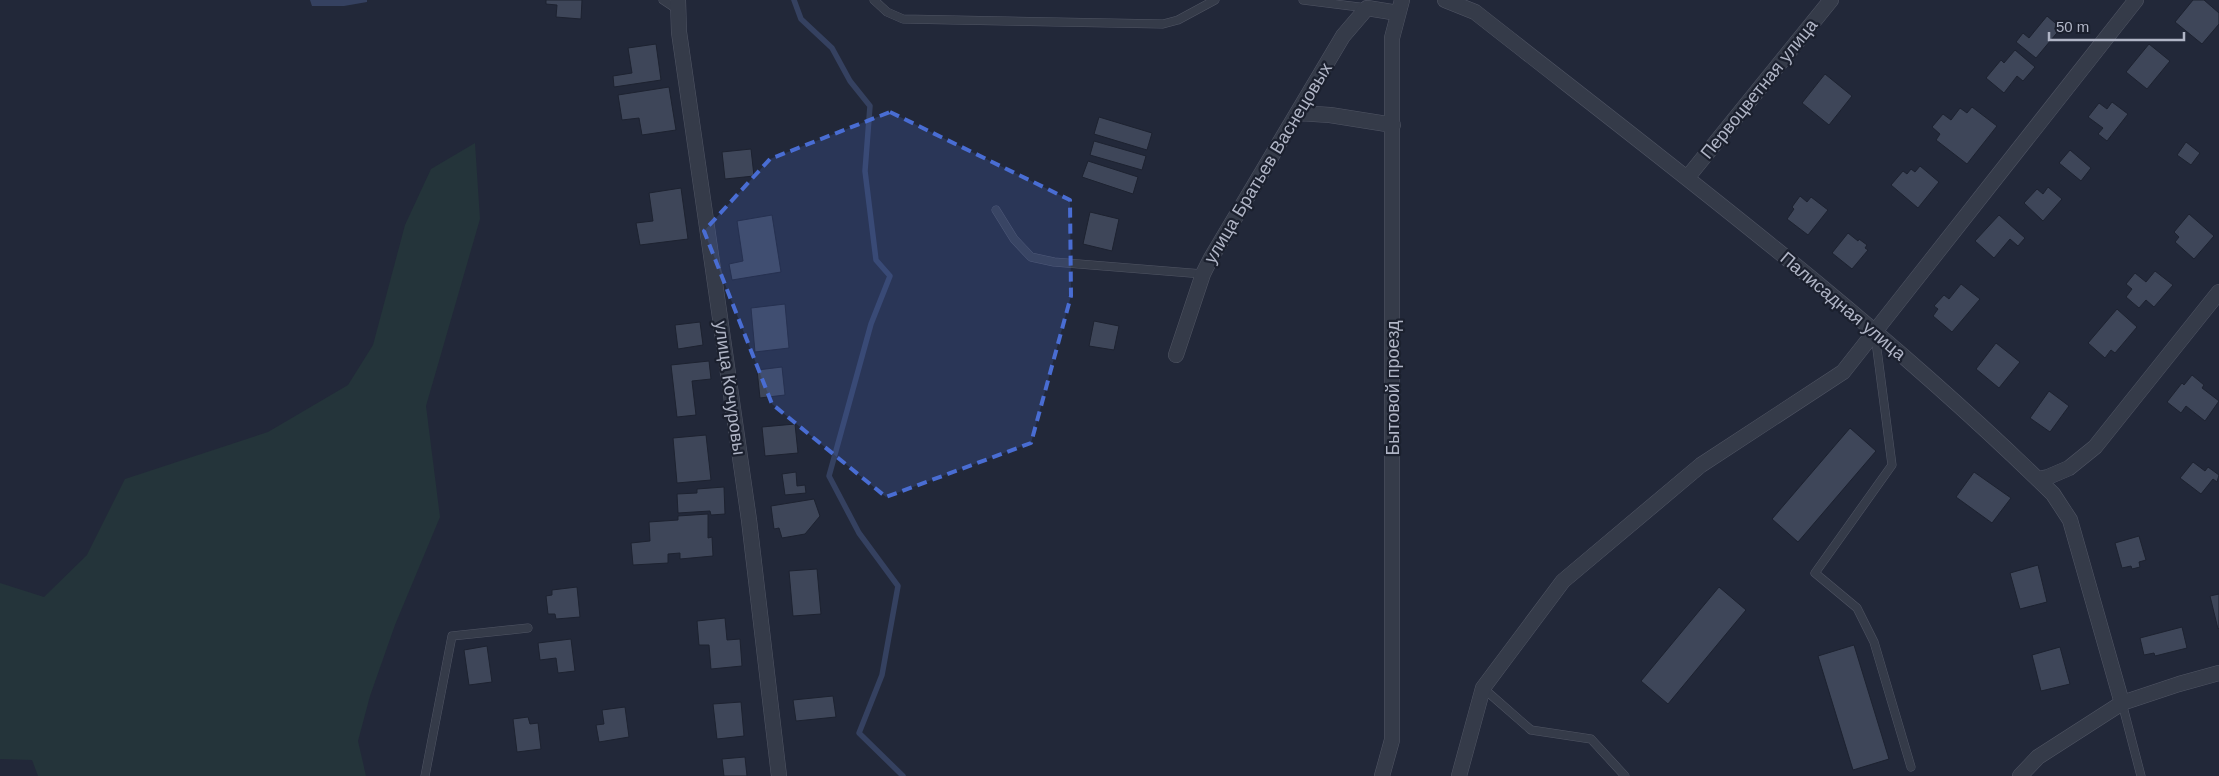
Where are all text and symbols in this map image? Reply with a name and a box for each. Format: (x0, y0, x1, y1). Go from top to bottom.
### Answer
scale bar (2049, 10, 2184, 42)
street label: Первоцветная улица (1697, 14, 1822, 163)
text: 50 m (2056, 18, 2089, 35)
street label: улица Братьев Васнецовых (1200, 59, 1336, 267)
street label: Палисадная улица (1776, 248, 1910, 365)
street label: улица Кочуровы (711, 320, 749, 456)
street label: Бытовой проезд (1383, 320, 1403, 455)

